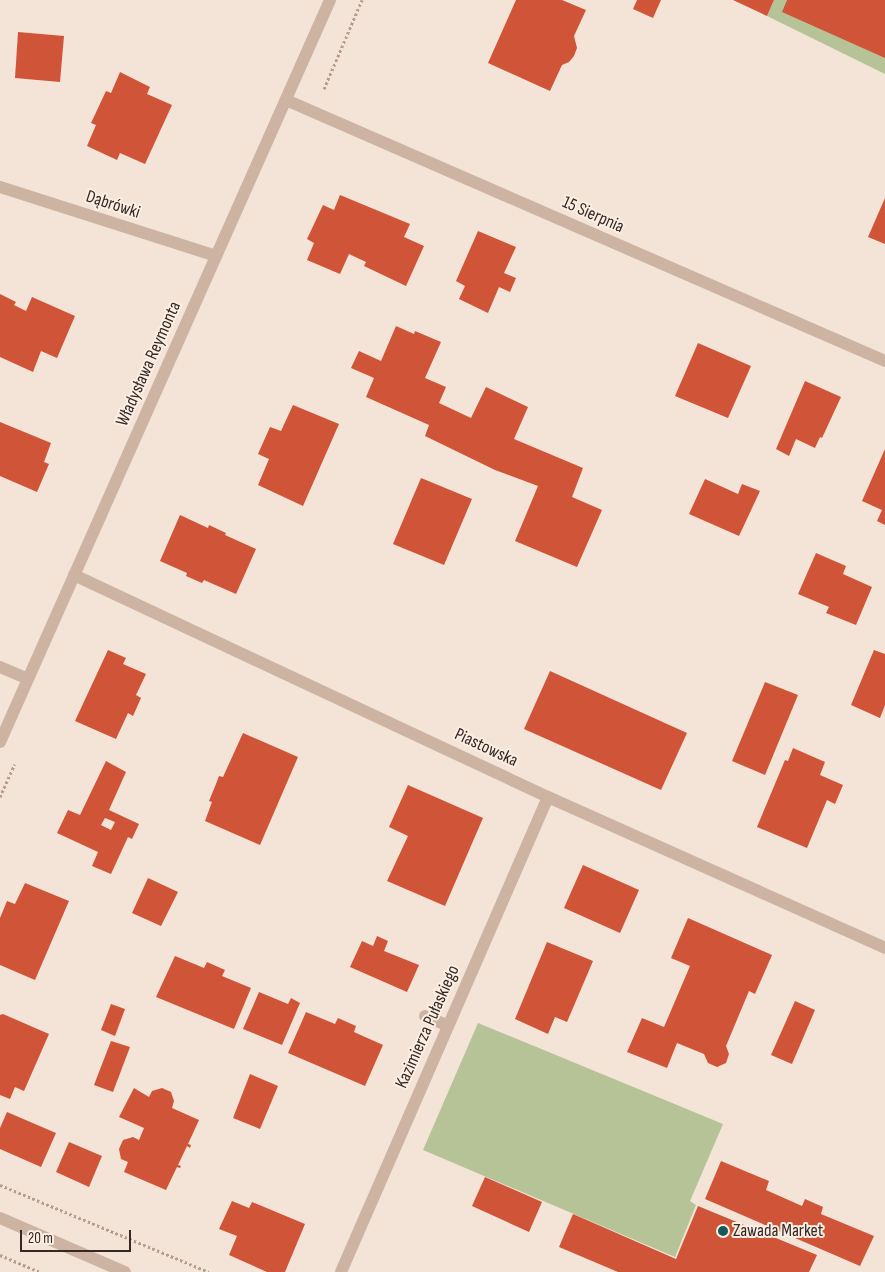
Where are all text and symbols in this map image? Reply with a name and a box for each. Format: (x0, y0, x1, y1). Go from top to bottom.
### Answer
street label: Dąbrówki (83, 186, 143, 224)
street label: 15 Sierpnia (559, 192, 627, 238)
street label: Władysława Reymonta (112, 298, 186, 430)
street label: Piastowska (451, 724, 521, 772)
street label: Kazimierza Pułaskiego (391, 962, 465, 1092)
scale bar (22, 1220, 134, 1252)
place label: Zawada Market (733, 1220, 823, 1242)
marker: Zawada Market (717, 1225, 729, 1237)
text: 20 m (28, 1229, 53, 1248)

